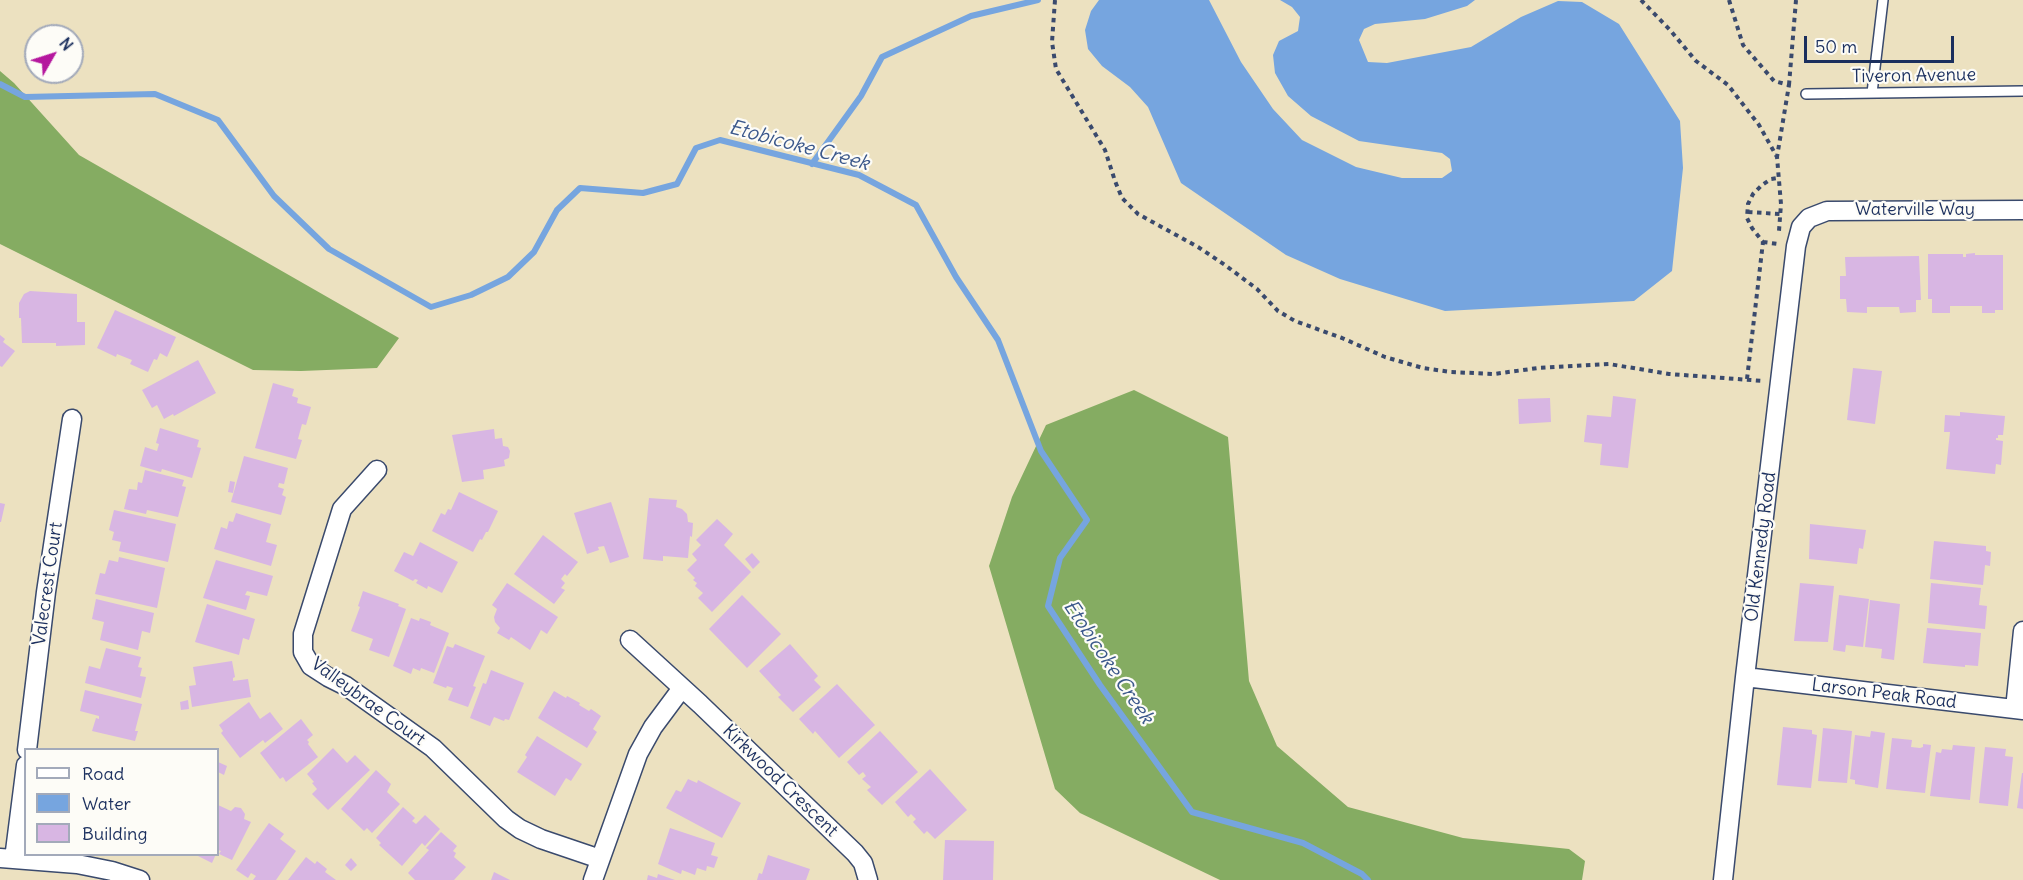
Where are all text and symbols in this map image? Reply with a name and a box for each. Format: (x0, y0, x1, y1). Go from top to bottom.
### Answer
north arrow (24, 24, 84, 84)
scale bar (1807, 24, 1957, 62)
text: N (55, 33, 78, 55)
text: 50 m (1815, 35, 1857, 58)
street label: Tiveron Avenue (1852, 64, 1976, 88)
water label: Etobicoke Creek (726, 116, 872, 176)
street label: Waterville Way (1855, 199, 1975, 221)
street label: Old Kennedy Road (1741, 471, 1781, 623)
street label: Valecrest Court (29, 521, 67, 647)
water label: Etobicoke Creek (1058, 596, 1158, 728)
street label: Valleybrae Court (307, 653, 429, 751)
street label: Larson Peak Road (1810, 674, 1958, 714)
street label: Kirkwood Crescent (718, 720, 842, 842)
legend (24, 748, 219, 856)
text: Road (82, 762, 124, 785)
text: Water (82, 792, 131, 815)
text: Building (82, 822, 147, 845)

